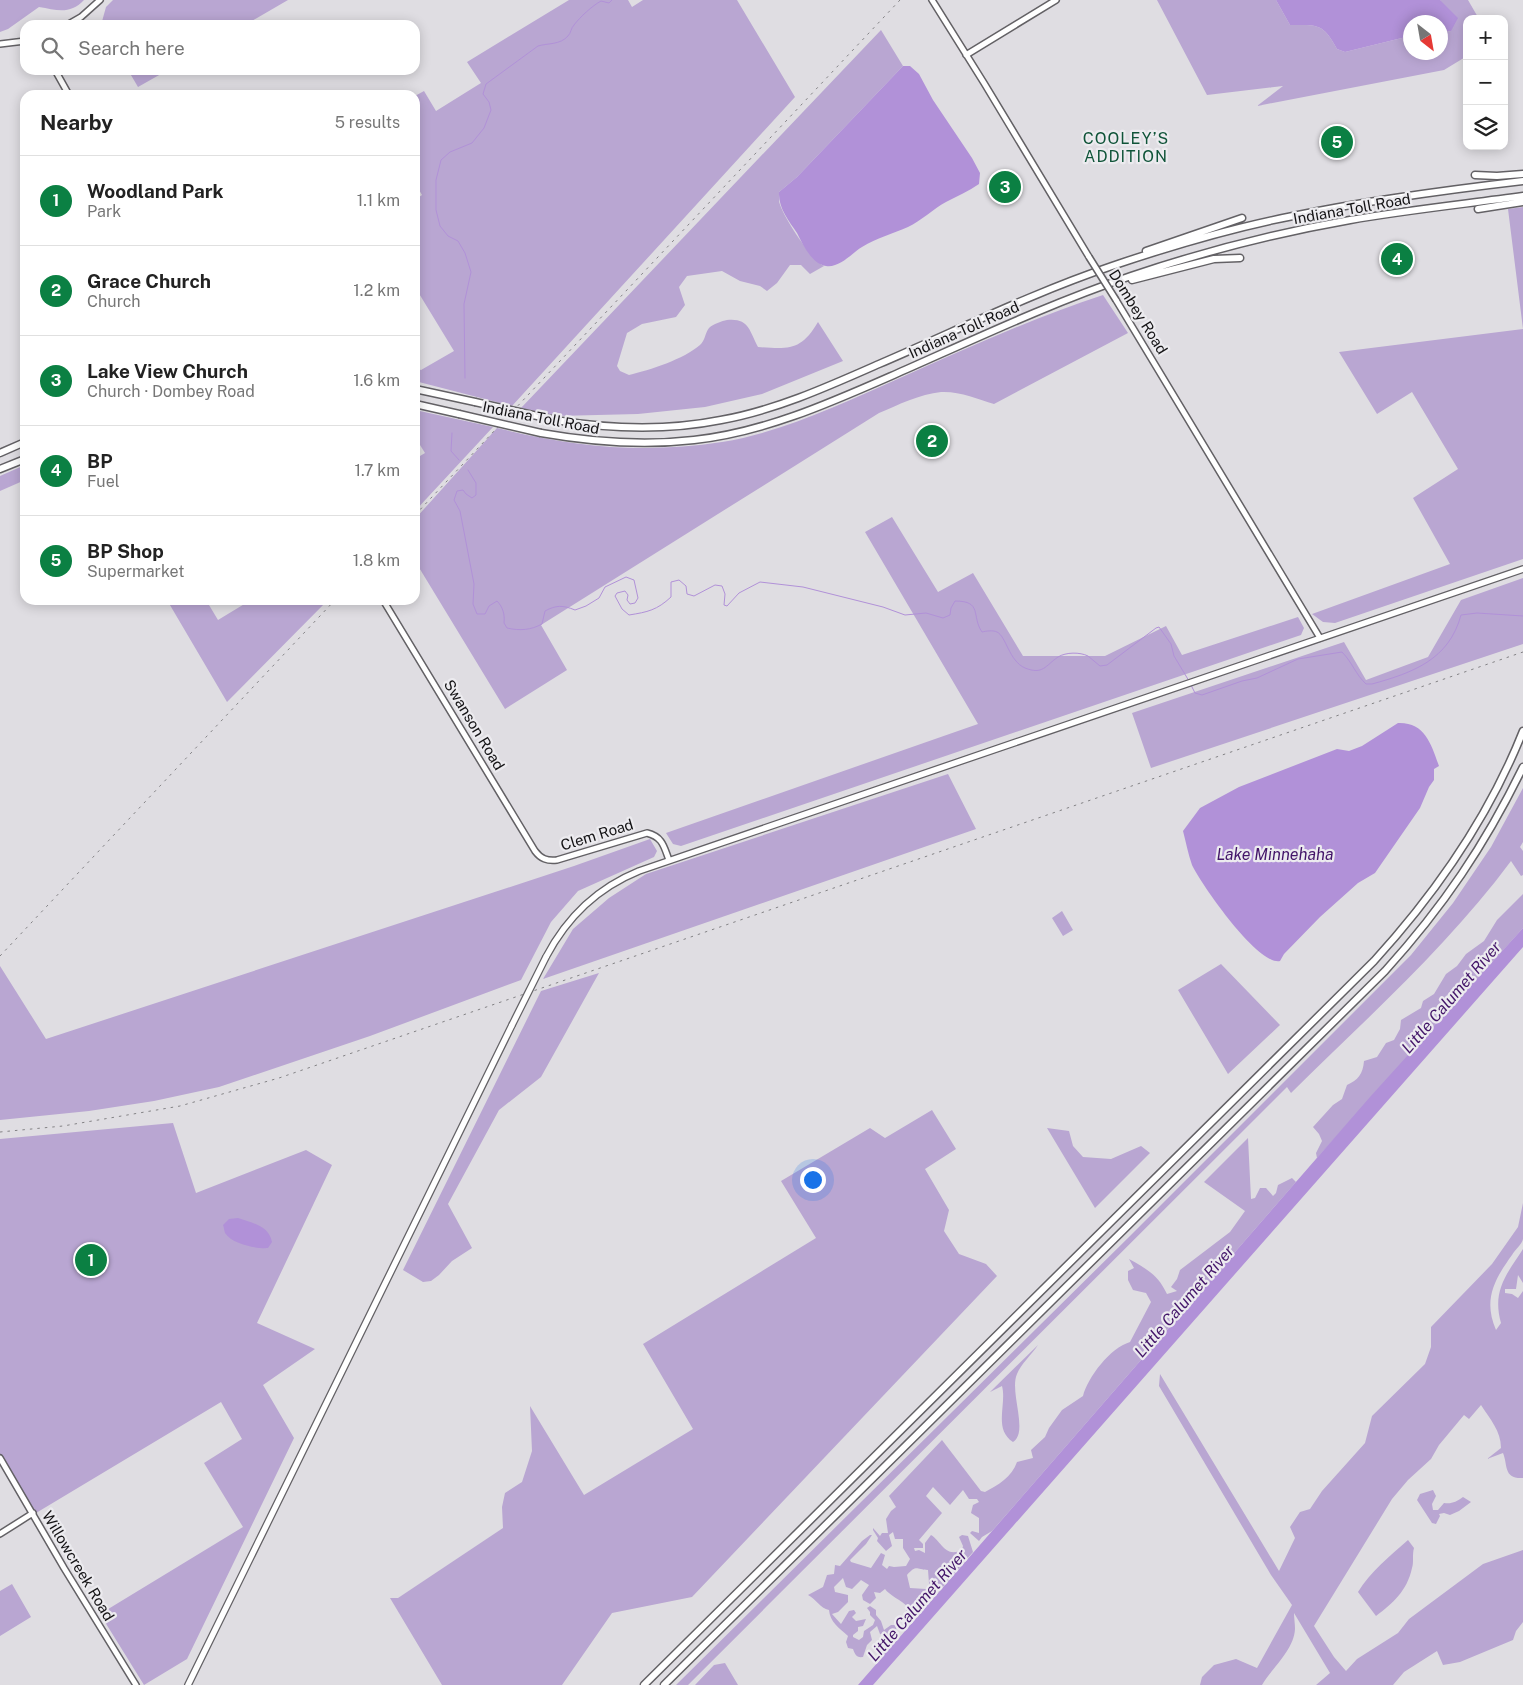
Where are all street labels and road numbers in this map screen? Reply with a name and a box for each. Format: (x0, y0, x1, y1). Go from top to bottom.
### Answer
street label: Indiana Toll Road (1292, 190, 1412, 227)
street label: Dombey Road (1106, 266, 1171, 357)
street label: Indiana Toll Road (906, 298, 1022, 361)
street label: Indiana Toll Road (481, 398, 601, 437)
street label: Swanson Road (441, 676, 508, 773)
street label: Clem Road (558, 815, 635, 854)
street label: Willowcreek Road (39, 1508, 118, 1624)

